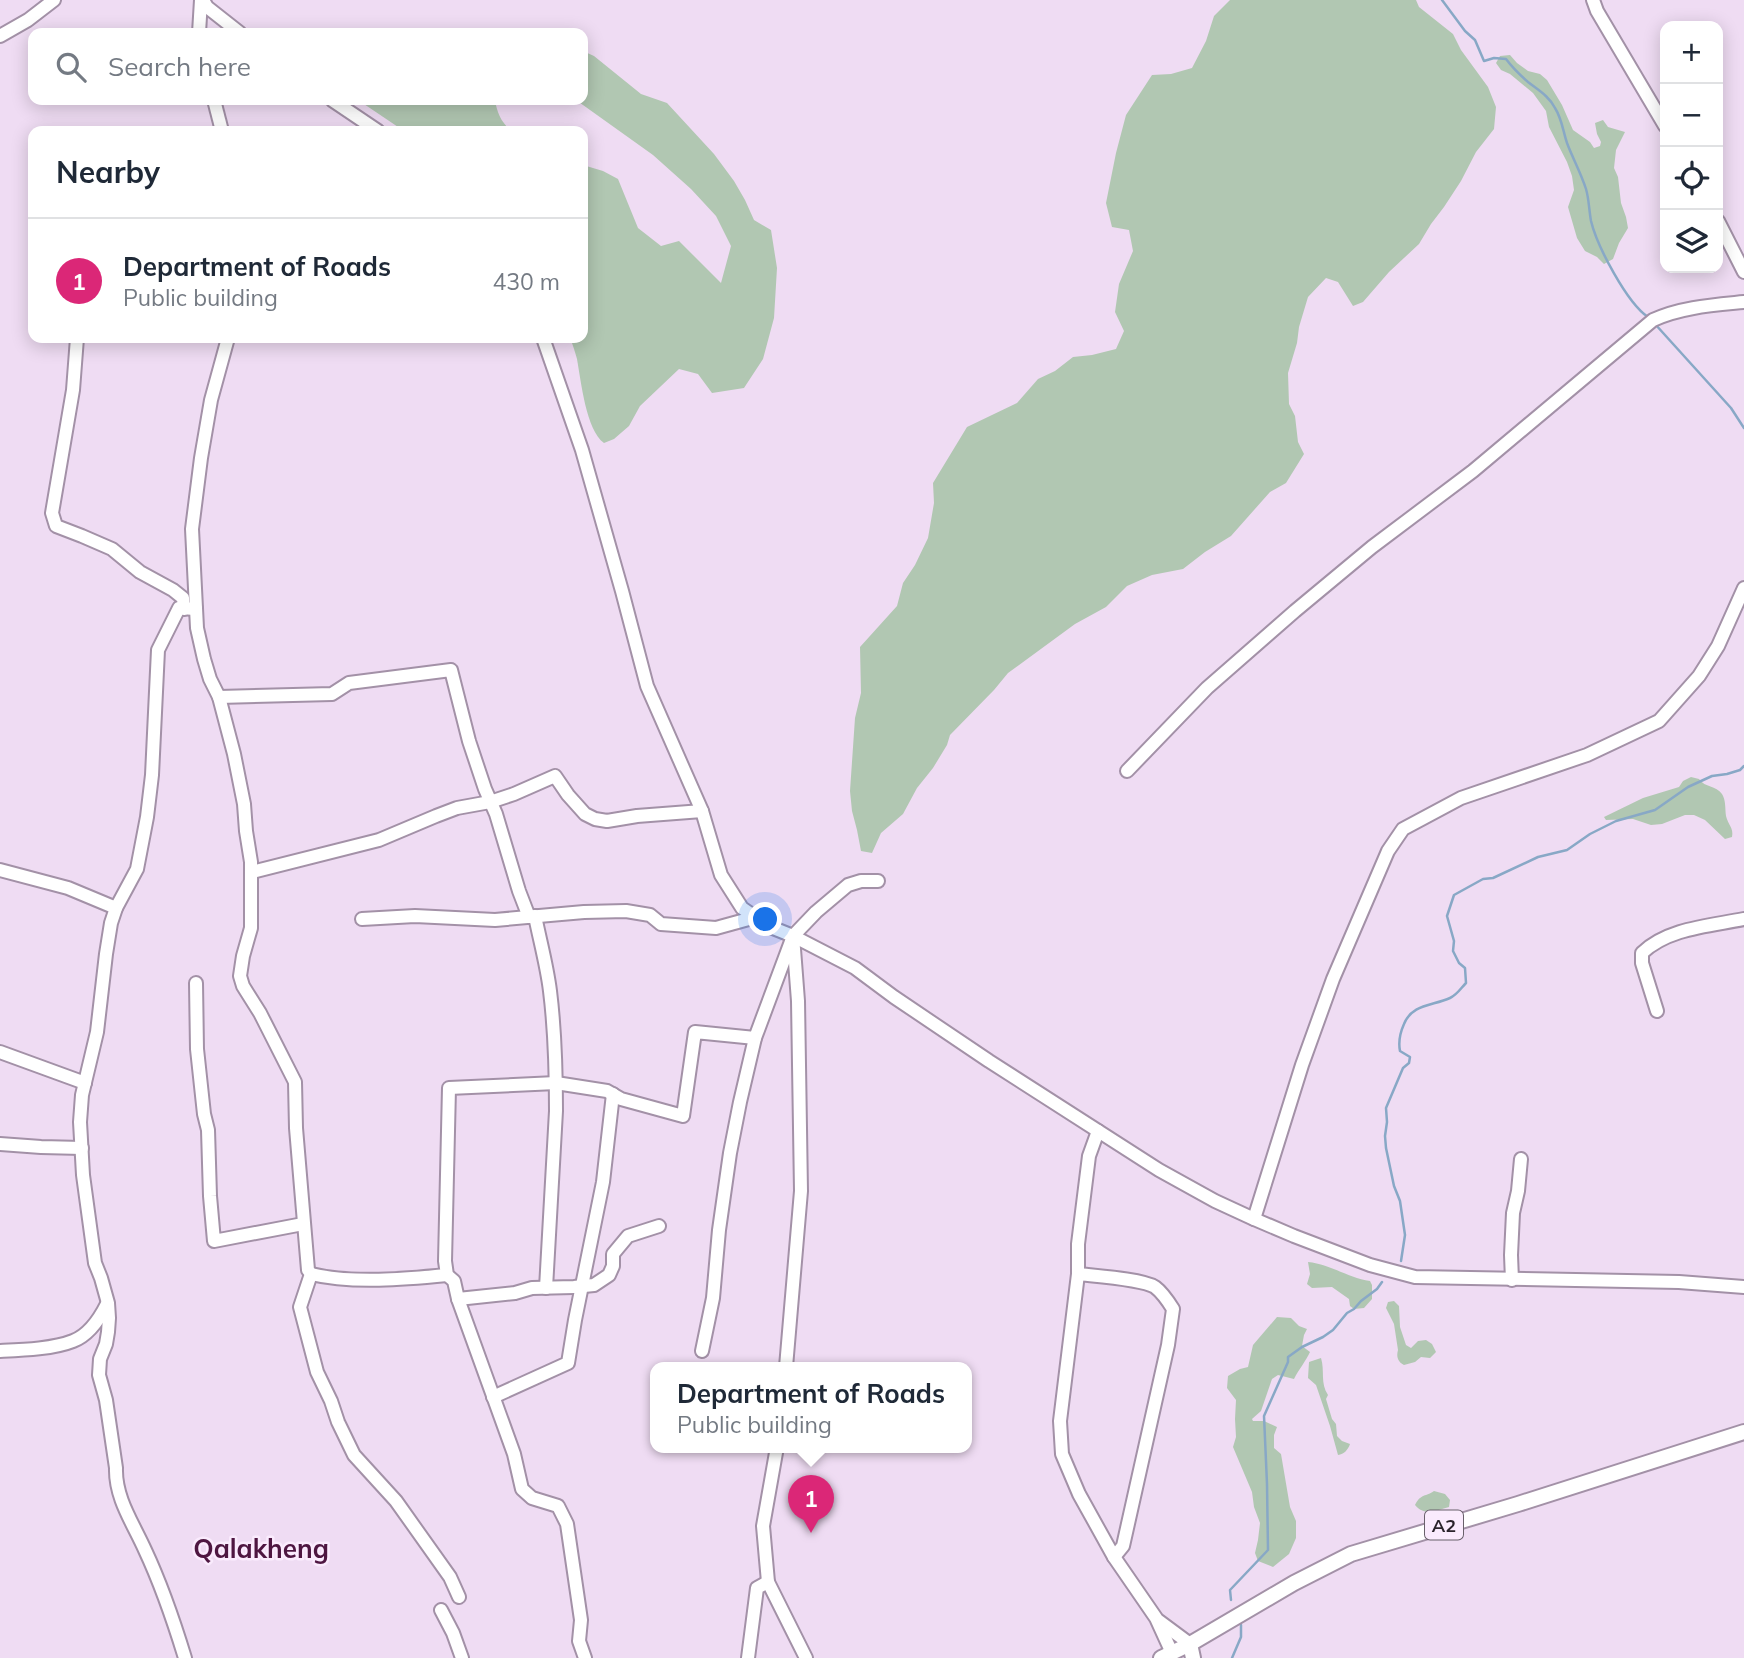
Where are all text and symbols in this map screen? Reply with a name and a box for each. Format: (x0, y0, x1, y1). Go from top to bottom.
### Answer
map controls (1660, 21, 1723, 273)
button: + (1660, 21, 1723, 84)
search box (28, 28, 588, 105)
icon: search (52, 48, 90, 86)
text: Search here (108, 50, 251, 83)
button: − (1660, 84, 1723, 147)
button: locate (1660, 147, 1723, 210)
text: Nearby (56, 153, 160, 191)
button: layers (1660, 210, 1723, 273)
text: Department of Roads (123, 250, 391, 283)
text: 1 (72, 267, 86, 296)
text: 430 m (492, 267, 560, 296)
text: Public building (123, 283, 278, 312)
your location (748, 902, 782, 936)
popup (650, 1362, 972, 1453)
text: Department of Roads (677, 1377, 945, 1410)
text: Public building (677, 1410, 832, 1439)
pin: 1 (788, 1475, 834, 1533)
road number: A2 (1425, 1510, 1463, 1540)
district label: Qalakheng (193, 1532, 329, 1565)

